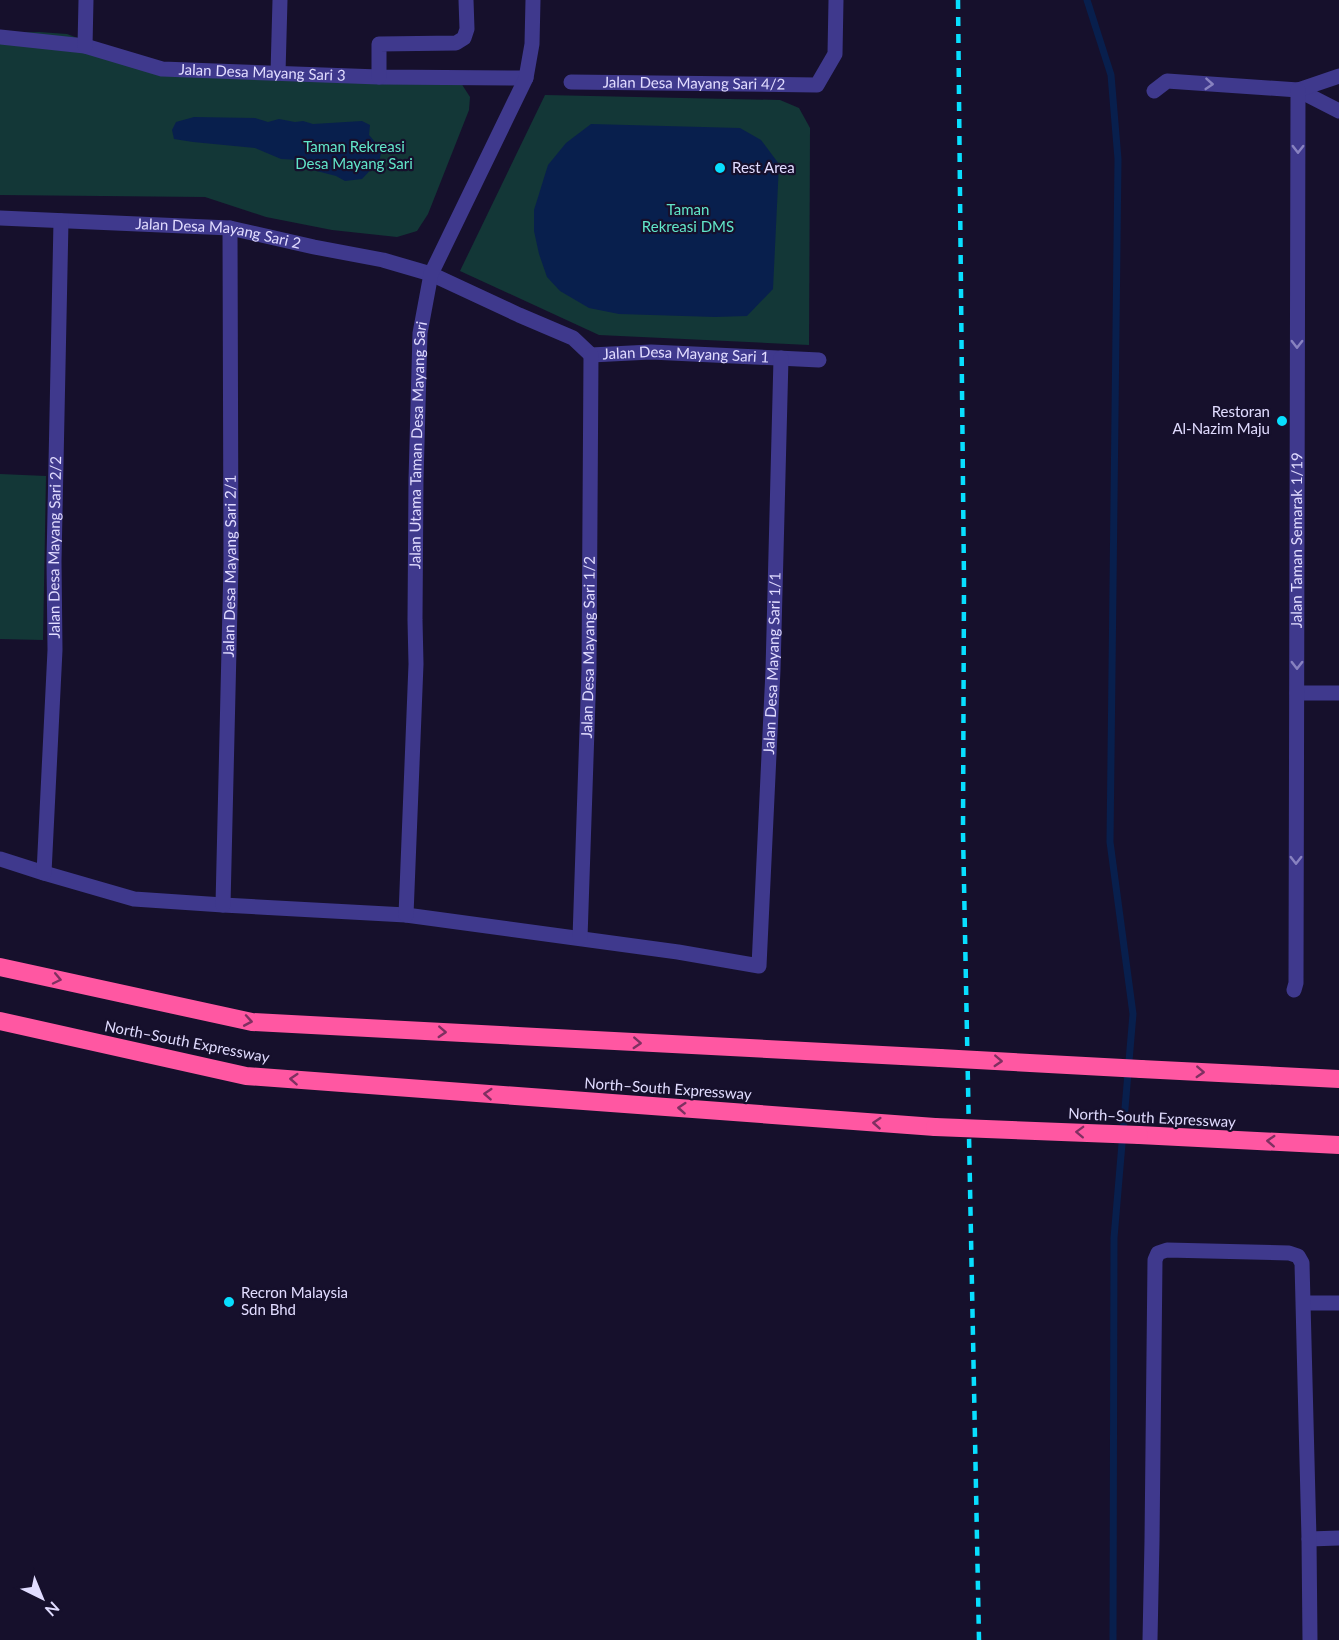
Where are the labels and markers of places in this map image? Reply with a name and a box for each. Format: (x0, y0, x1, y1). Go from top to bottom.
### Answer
place label: Rest Area (732, 158, 795, 176)
marker: Rest Area (713, 161, 727, 175)
place label: Restoran Al-Nazim Maju (1172, 402, 1270, 437)
marker: Restoran Al-Nazim Maju (1275, 414, 1289, 428)
place label: Recron Malaysia Sdn Bhd (241, 1283, 348, 1318)
marker: Recron Malaysia Sdn Bhd (222, 1295, 236, 1309)

